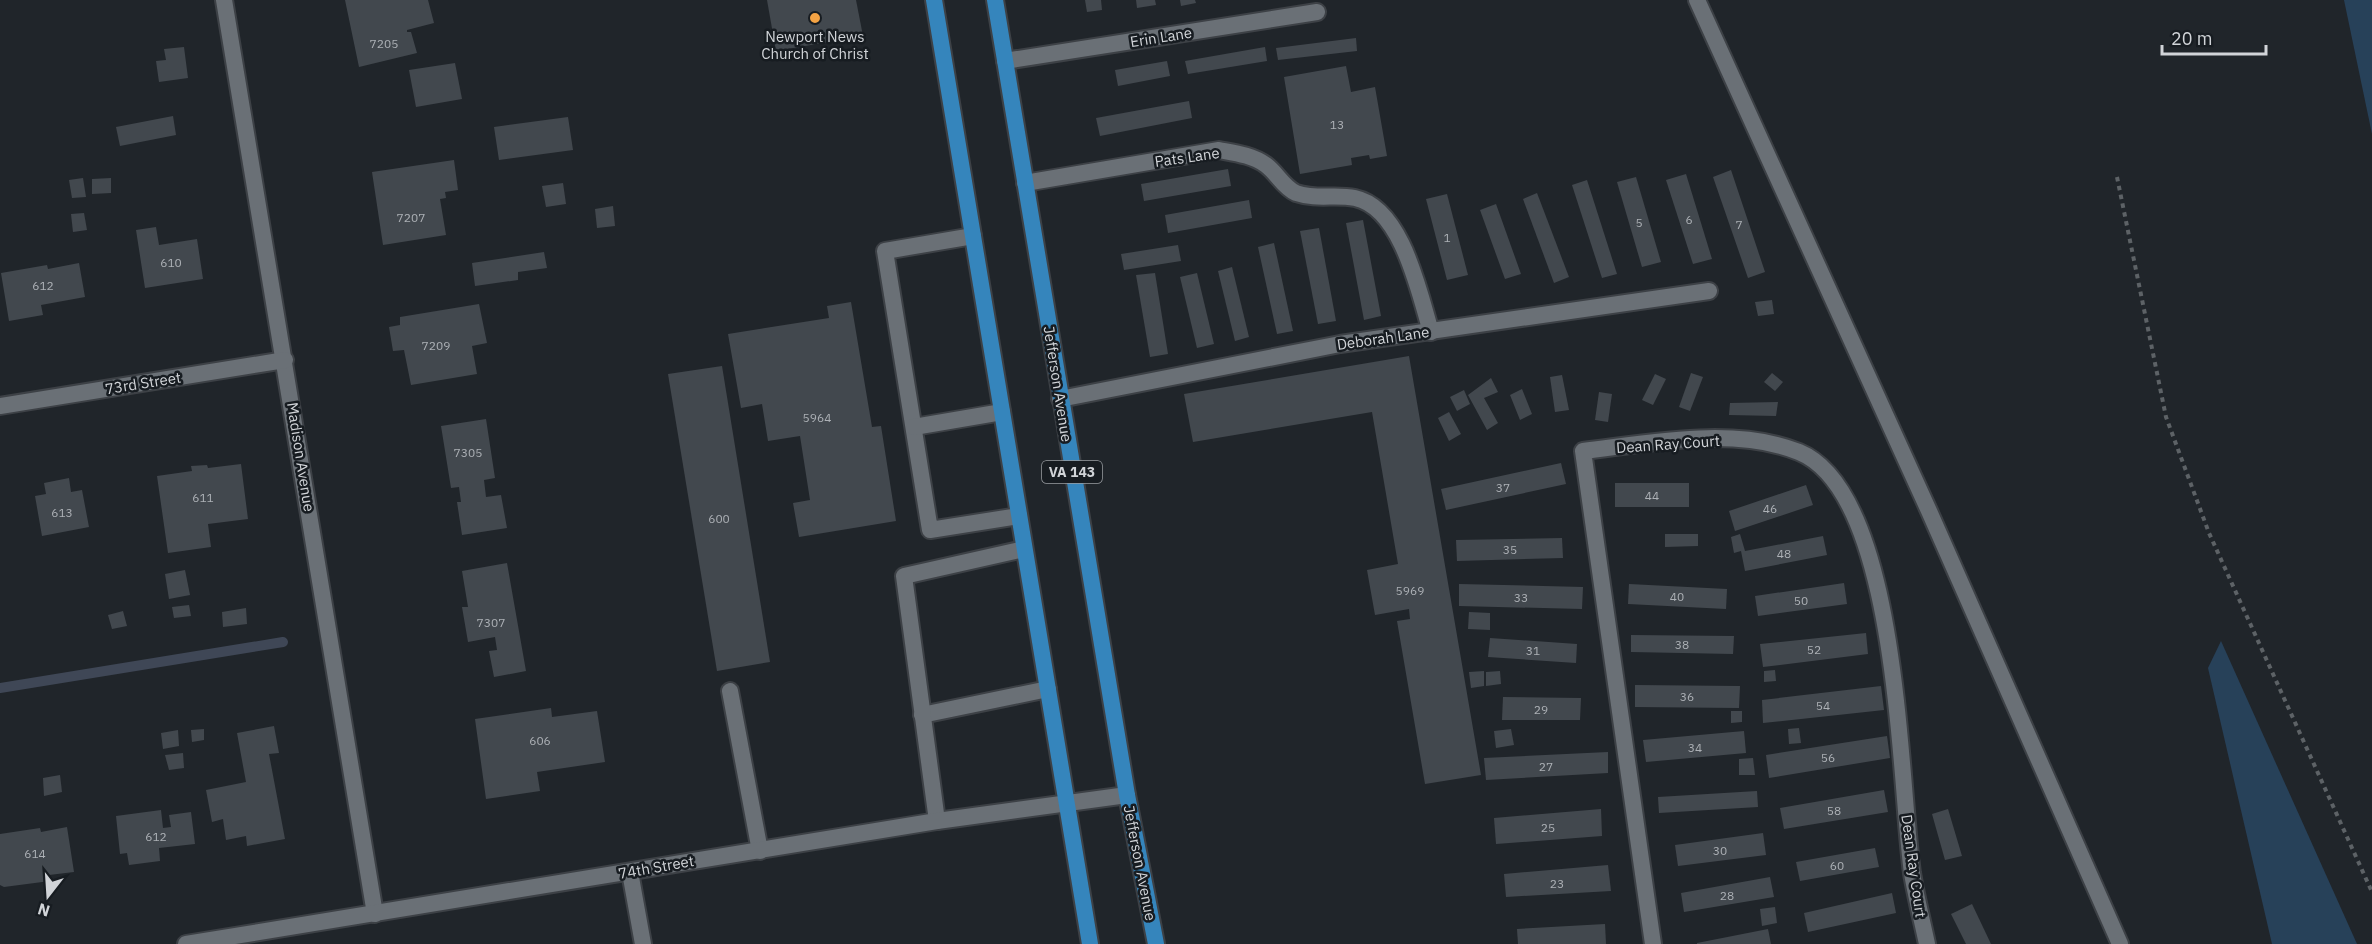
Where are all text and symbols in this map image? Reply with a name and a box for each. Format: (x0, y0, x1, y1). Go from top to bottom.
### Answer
marker: Newport News Church of Christ (808, 11, 822, 25)
scale bar (2162, 18, 2266, 56)
street label: Erin Lane (1129, 23, 1193, 51)
place label: Newport News Church of Christ (761, 27, 869, 63)
text: 20 m (2171, 27, 2213, 50)
house number: 7205 (370, 36, 398, 51)
house number: 13 (1330, 117, 1344, 132)
street label: Pats Lane (1153, 143, 1221, 171)
house number: 7207 (397, 210, 425, 225)
house number: 6 (1685, 212, 1693, 227)
house number: 5 (1635, 215, 1643, 230)
house number: 7 (1735, 217, 1743, 232)
house number: 1 (1443, 230, 1451, 245)
house number: 610 (160, 255, 182, 270)
house number: 612 (32, 278, 54, 293)
street label: Deborah Lane (1336, 322, 1430, 354)
street label: Jefferson Avenue (1039, 325, 1077, 443)
house number: 7209 (422, 338, 450, 353)
street label: 73rd Street (104, 368, 182, 398)
street label: Madison Avenue (283, 401, 319, 513)
house number: 5964 (803, 410, 831, 425)
street label: Dean Ray Court (1616, 431, 1720, 457)
house number: 7305 (454, 445, 482, 460)
road number: VA 143 (1042, 461, 1102, 483)
house number: 37 (1496, 480, 1510, 495)
house number: 44 (1645, 488, 1659, 503)
house number: 611 (192, 490, 214, 505)
house number: 46 (1763, 501, 1777, 516)
house number: 613 (51, 505, 73, 520)
house number: 600 (708, 511, 730, 526)
house number: 35 (1503, 542, 1517, 557)
house number: 48 (1777, 546, 1791, 561)
house number: 5969 (1396, 583, 1424, 598)
house number: 40 (1670, 589, 1684, 604)
house number: 33 (1514, 590, 1528, 605)
house number: 50 (1794, 593, 1808, 608)
house number: 7307 (477, 615, 505, 630)
house number: 38 (1675, 637, 1689, 652)
house number: 52 (1807, 642, 1821, 657)
house number: 31 (1526, 643, 1540, 658)
house number: 36 (1680, 689, 1694, 704)
house number: 54 (1816, 698, 1830, 713)
house number: 29 (1534, 702, 1548, 717)
house number: 606 (529, 733, 551, 748)
house number: 34 (1688, 740, 1702, 755)
house number: 56 (1821, 750, 1835, 765)
house number: 27 (1539, 759, 1553, 774)
house number: 58 (1827, 803, 1841, 818)
street label: Jefferson Avenue (1119, 804, 1161, 922)
street label: Dean Ray Court (1897, 813, 1931, 919)
house number: 25 (1541, 820, 1555, 835)
house number: 612 (145, 829, 167, 844)
house number: 30 (1713, 843, 1727, 858)
house number: 614 (24, 846, 46, 861)
street label: 74th Street (617, 851, 695, 883)
house number: 60 (1830, 858, 1844, 873)
north arrow (18, 866, 78, 926)
house number: 23 (1550, 876, 1564, 891)
house number: 28 (1720, 888, 1734, 903)
text: N (35, 899, 52, 922)

